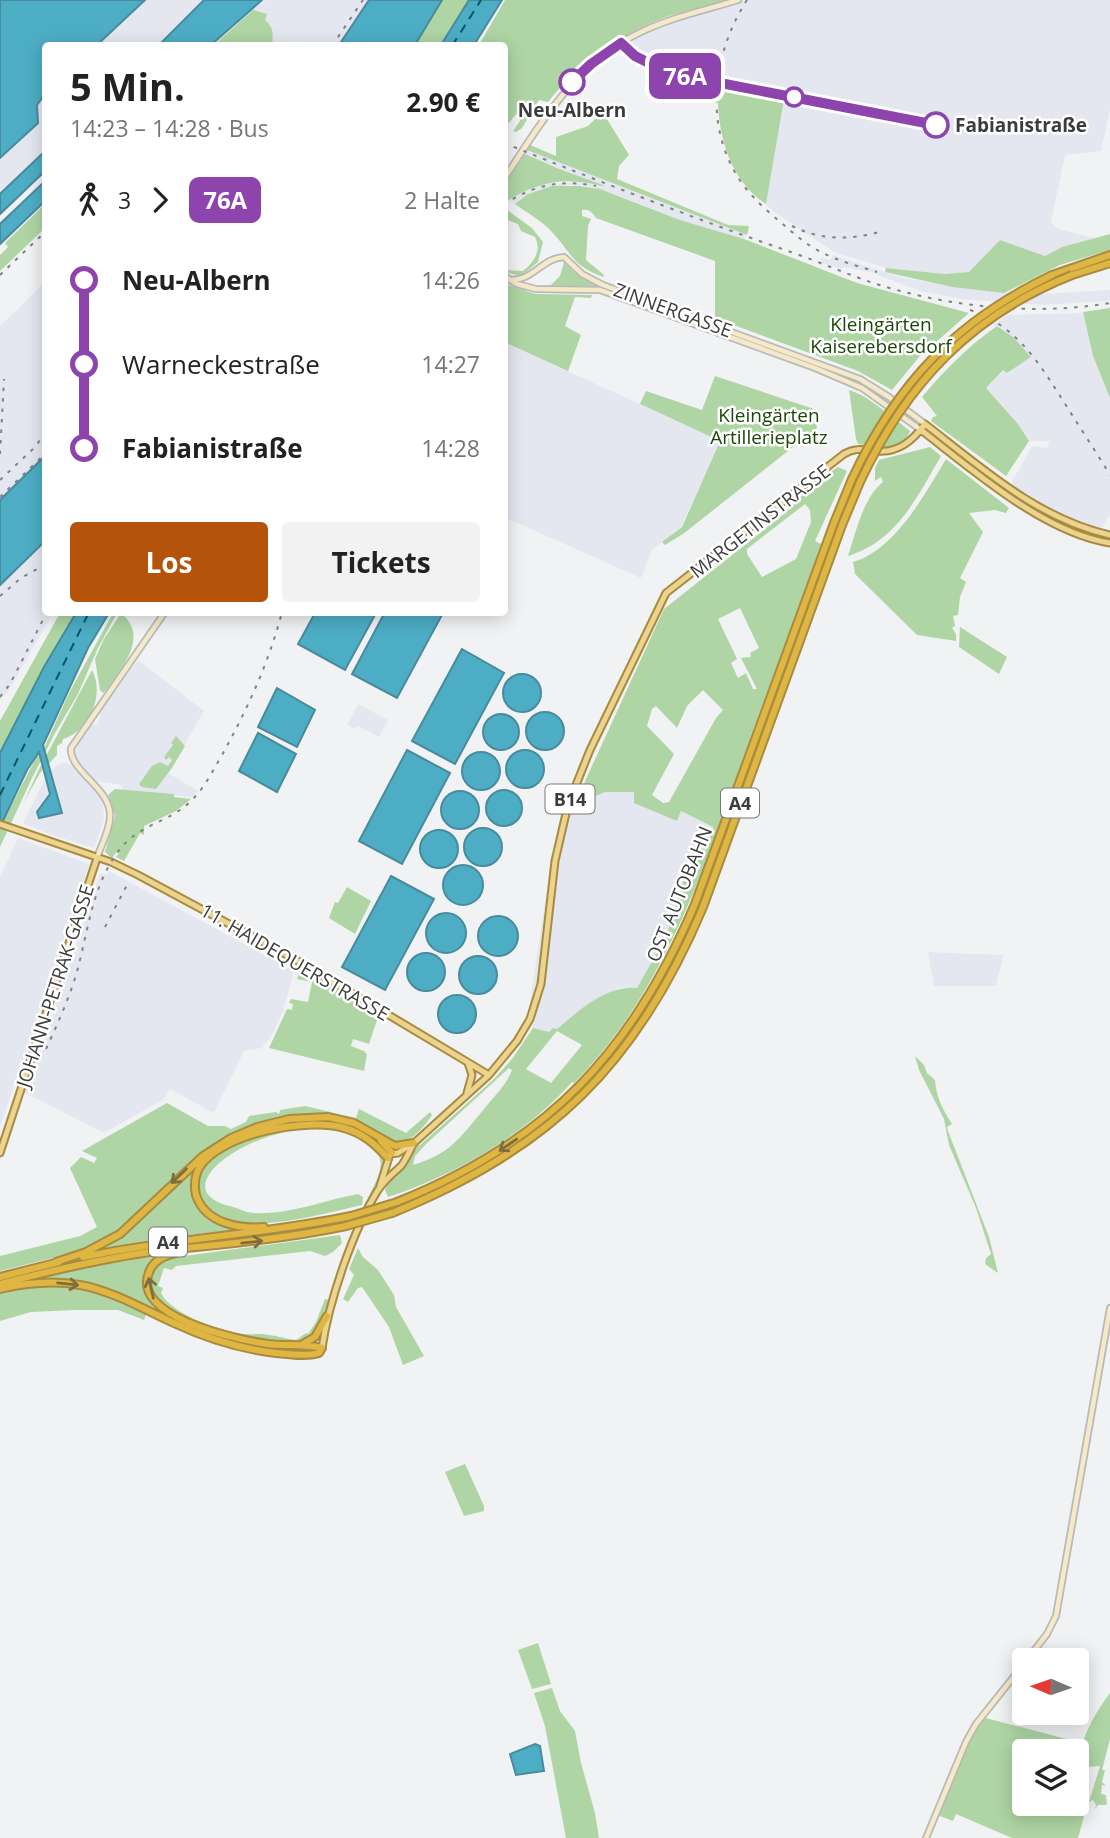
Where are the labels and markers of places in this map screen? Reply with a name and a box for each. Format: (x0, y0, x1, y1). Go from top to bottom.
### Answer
marker: Neu-Albern (559, 69, 585, 95)
unlabelled marker (784, 87, 804, 107)
place label: Neu-Albern (518, 97, 626, 123)
marker: Fabianistraße (923, 112, 949, 138)
place label: Fabianistraße (955, 112, 1087, 138)

